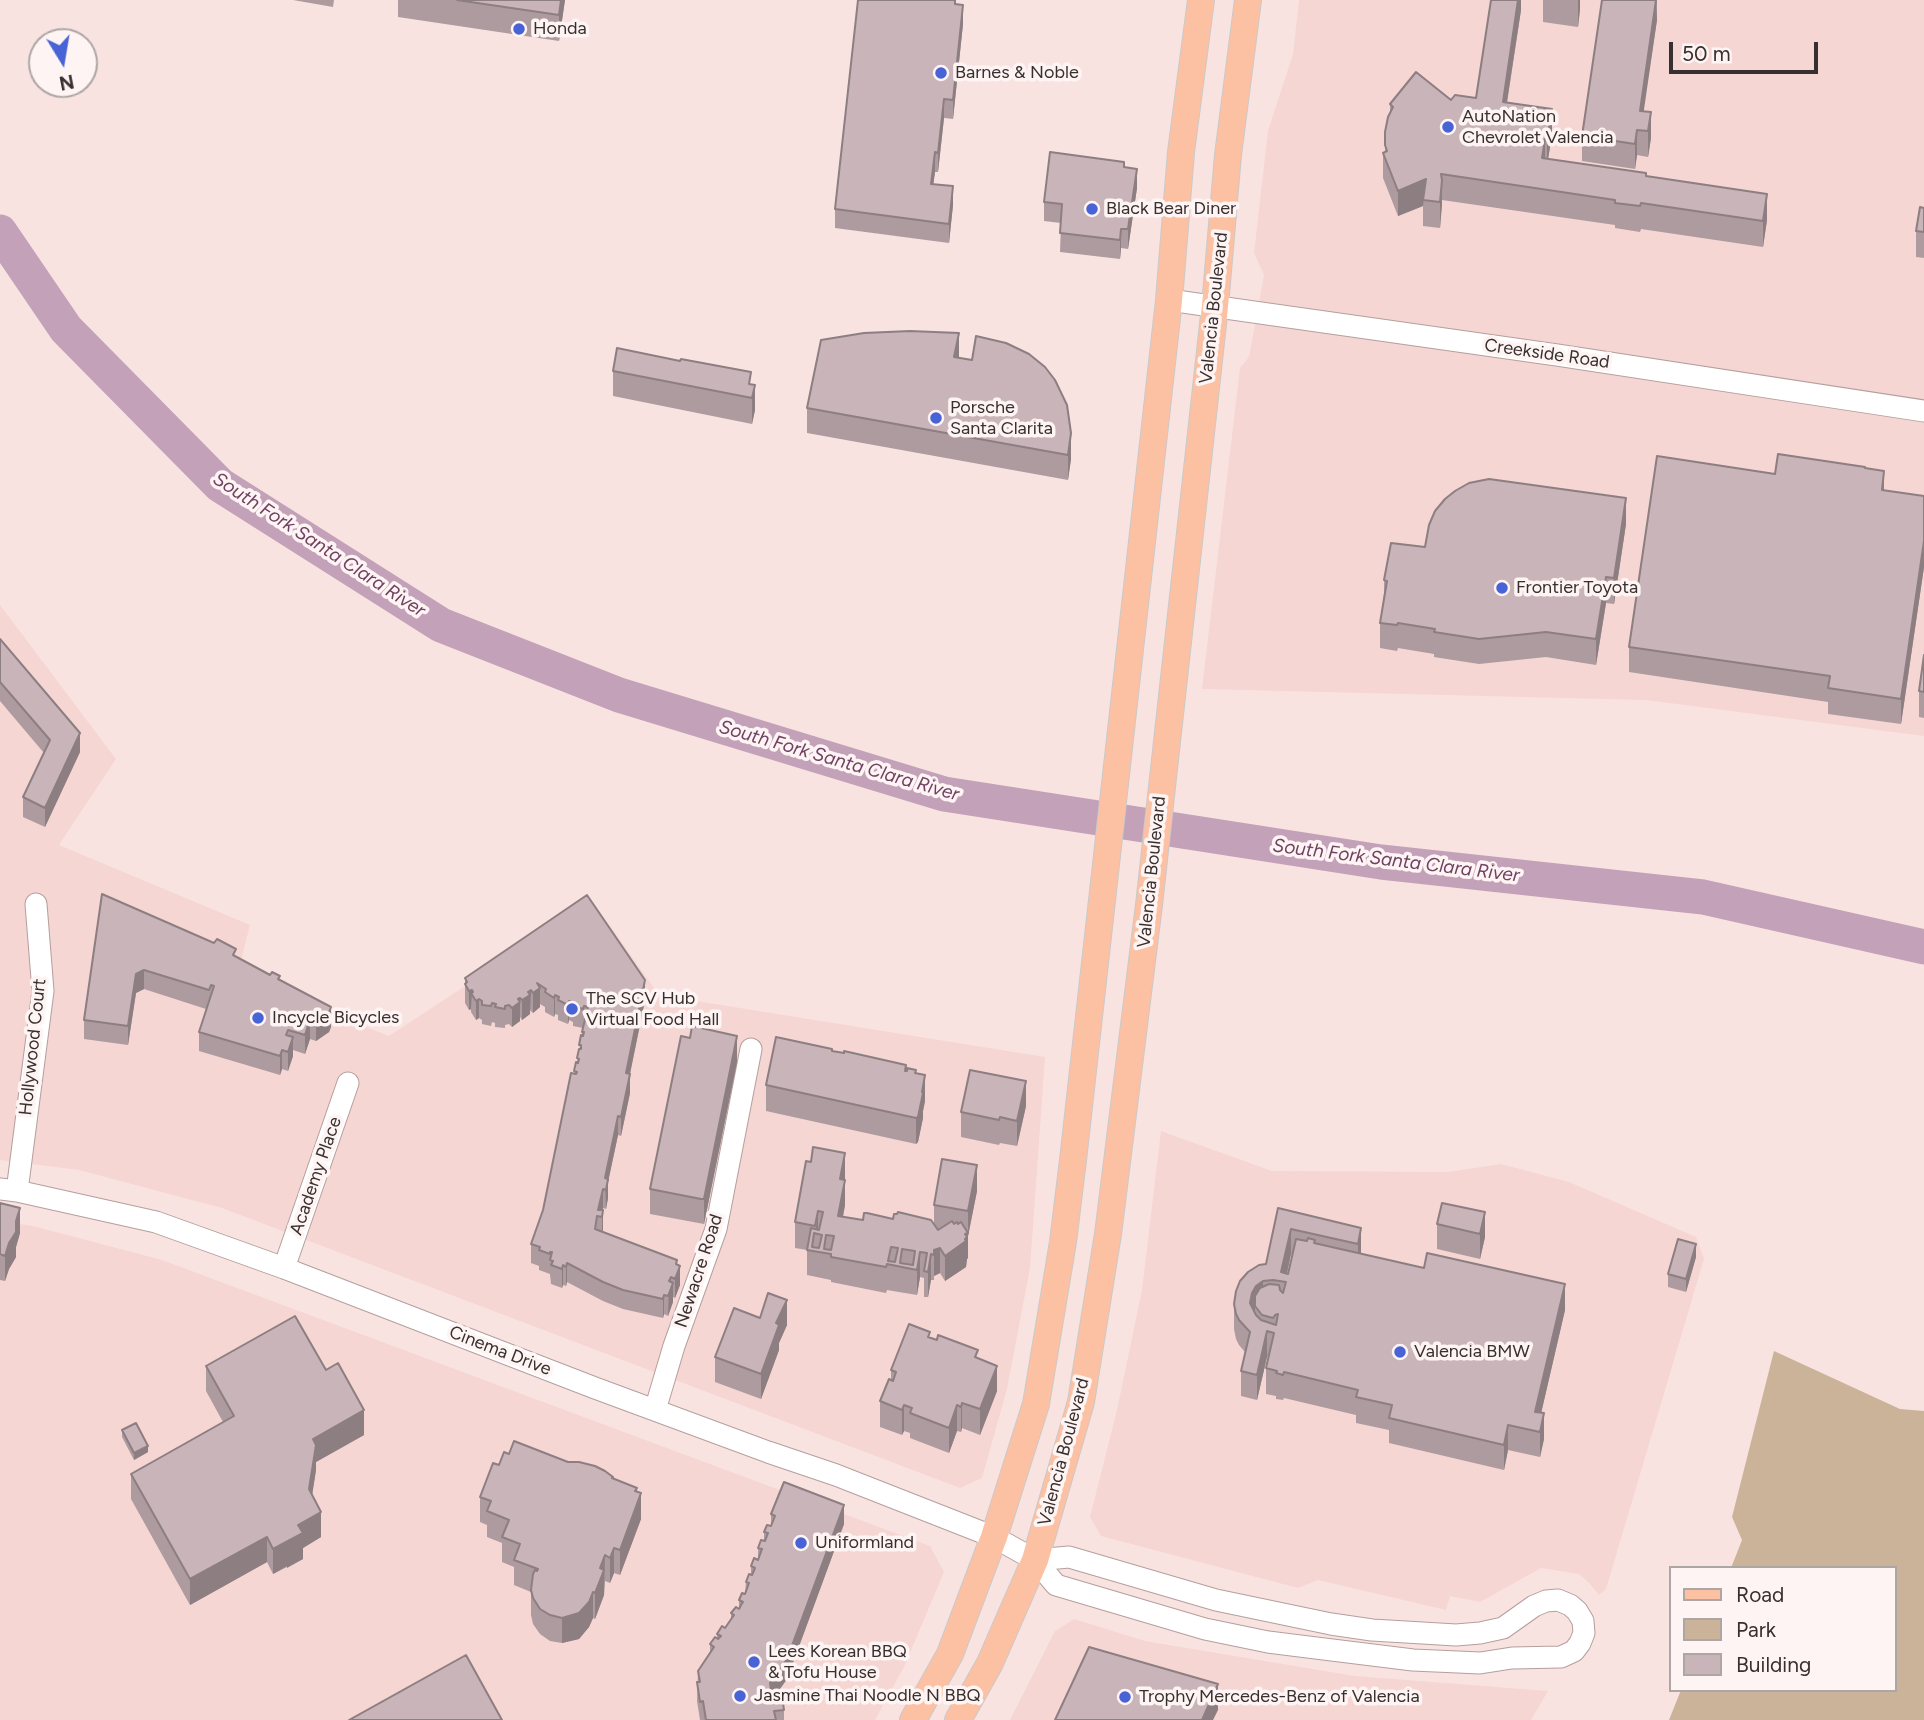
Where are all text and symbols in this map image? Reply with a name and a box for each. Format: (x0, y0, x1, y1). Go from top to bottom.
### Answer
place label: Honda (533, 18, 587, 40)
marker: Honda (511, 21, 527, 37)
north arrow (28, 28, 98, 98)
scale bar (1672, 28, 1821, 72)
text: 50 m (1682, 41, 1731, 66)
place label: Barnes & Noble (955, 62, 1079, 84)
marker: Barnes & Noble (933, 65, 949, 81)
text: N (57, 69, 76, 95)
place label: AutoNation Chevrolet Valencia (1462, 106, 1613, 148)
marker: AutoNation Chevrolet Valencia (1440, 119, 1456, 135)
place label: Black Bear Diner (1106, 198, 1236, 220)
marker: Black Bear Diner (1084, 201, 1100, 217)
street label: Valencia Boulevard (1195, 231, 1233, 385)
street label: Creekside Road (1483, 335, 1611, 373)
place label: Porsche Santa Clarita (950, 397, 1053, 440)
marker: Porsche Santa Clarita (928, 410, 944, 426)
water label: South Fork Santa Clara River (209, 468, 429, 622)
place label: Frontier Toyota (1516, 577, 1638, 599)
marker: Frontier Toyota (1494, 580, 1510, 596)
water label: South Fork Santa Clara River (716, 716, 962, 806)
street label: Valencia Boulevard (1133, 795, 1171, 949)
water label: South Fork Santa Clara River (1271, 835, 1521, 887)
street label: Hollywood Court (15, 978, 51, 1116)
place label: The SCV Hub Virtual Food Hall (586, 988, 719, 1030)
marker: The SCV Hub Virtual Food Hall (564, 1001, 580, 1017)
place label: Incycle Bicycles (272, 1007, 399, 1029)
marker: Incycle Bicycles (250, 1010, 266, 1026)
street label: Academy Place (286, 1114, 346, 1238)
street label: Newacre Road (670, 1211, 728, 1331)
street label: Cinema Drive (446, 1322, 554, 1380)
place label: Valencia BMW (1414, 1341, 1530, 1363)
marker: Valencia BMW (1392, 1344, 1408, 1360)
street label: Valencia Boulevard (1034, 1376, 1094, 1528)
place label: Uniformland (815, 1532, 914, 1554)
marker: Uniformland (793, 1535, 809, 1551)
legend (1668, 1566, 1896, 1692)
text: Road (1736, 1582, 1784, 1607)
text: Park (1736, 1617, 1776, 1642)
place label: Lees Korean BBQ & Tofu House (768, 1641, 907, 1684)
text: Building (1736, 1652, 1811, 1677)
marker: Lees Korean BBQ & Tofu House (746, 1654, 762, 1670)
place label: Jasmine Thai Noodle N BBQ (754, 1685, 980, 1707)
place label: Trophy Mercedes-Benz of Valencia (1139, 1686, 1420, 1708)
marker: Jasmine Thai Noodle N BBQ (732, 1688, 748, 1704)
marker: Trophy Mercedes-Benz of Valencia (1117, 1689, 1133, 1705)

